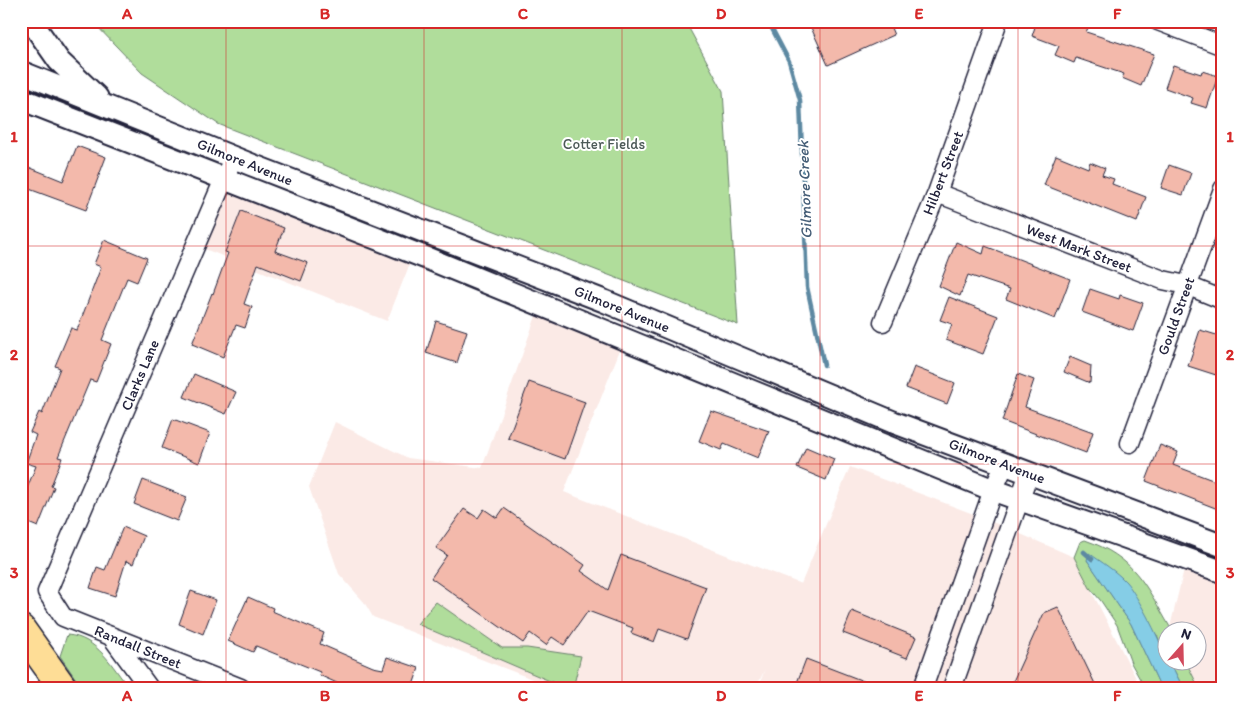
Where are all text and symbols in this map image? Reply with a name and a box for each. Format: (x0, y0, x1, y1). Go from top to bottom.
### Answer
text: A (121, 4, 133, 23)
text: B (320, 4, 331, 23)
text: C (518, 4, 529, 23)
text: D (716, 4, 727, 23)
text: E (915, 4, 924, 23)
text: F (1113, 4, 1122, 23)
text: 1 (10, 127, 18, 146)
text: 1 (1226, 127, 1234, 146)
street label: Hilbert Street (919, 128, 967, 217)
street label: Gilmore Avenue (195, 135, 295, 189)
park label: Cotter Fields (563, 135, 645, 153)
water label: Gilmore Creek (793, 140, 816, 239)
street label: West Mark Street (1024, 220, 1135, 277)
street label: Gould Street (1154, 274, 1199, 358)
street label: Gilmore Avenue (572, 282, 672, 336)
street label: Clarks Lane (117, 337, 163, 413)
text: 2 (10, 345, 19, 364)
text: 2 (1226, 345, 1235, 364)
street label: Gilmore Avenue (946, 434, 1048, 488)
text: 3 (10, 563, 19, 582)
text: 3 (1226, 563, 1235, 582)
street label: Randall Street (92, 621, 185, 673)
north arrow (1156, 622, 1206, 672)
text: N (1179, 625, 1194, 644)
text: A (121, 686, 133, 705)
text: B (320, 686, 331, 705)
text: C (518, 686, 529, 705)
text: D (716, 686, 727, 705)
text: E (915, 686, 924, 705)
text: F (1113, 686, 1122, 705)

